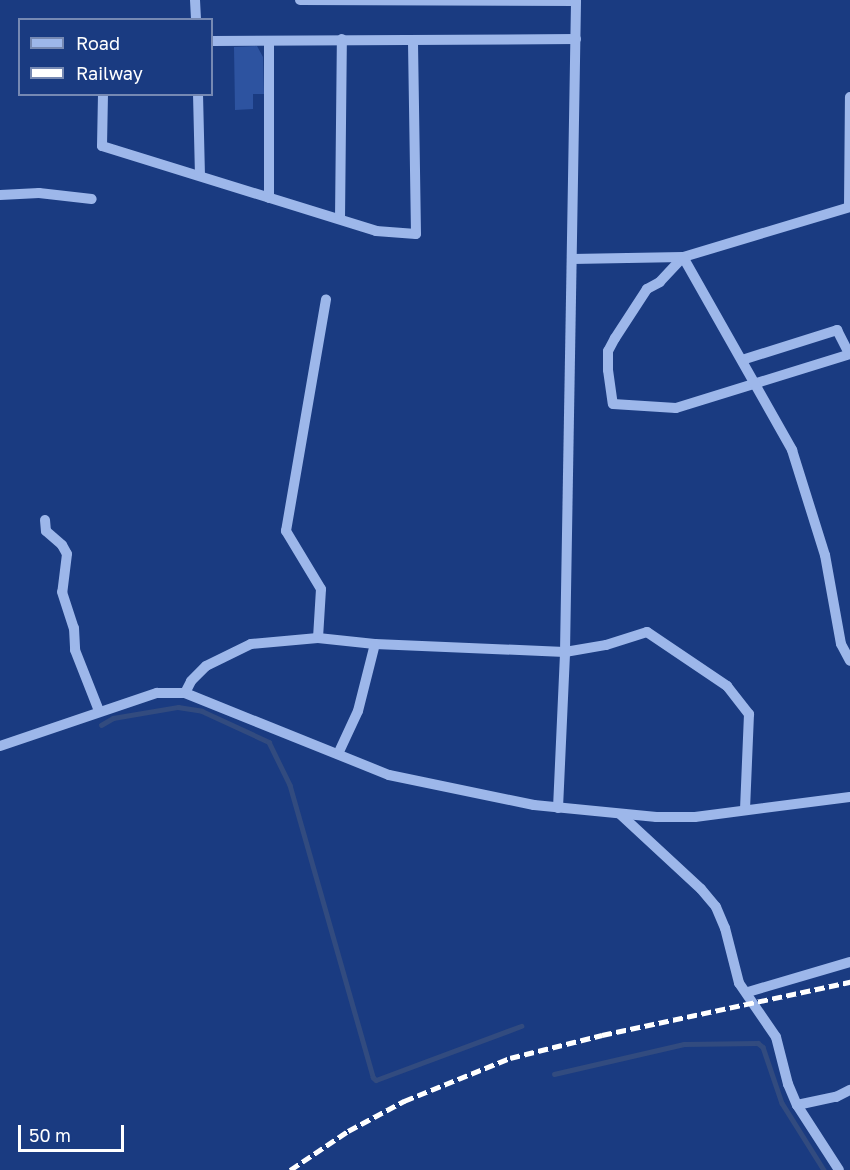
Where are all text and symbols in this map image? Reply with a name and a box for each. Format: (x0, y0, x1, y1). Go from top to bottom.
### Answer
legend (18, 18, 213, 96)
text: Road (76, 32, 120, 54)
text: Railway (76, 62, 143, 84)
scale bar (21, 1113, 128, 1151)
text: 50 m (29, 1124, 71, 1146)

